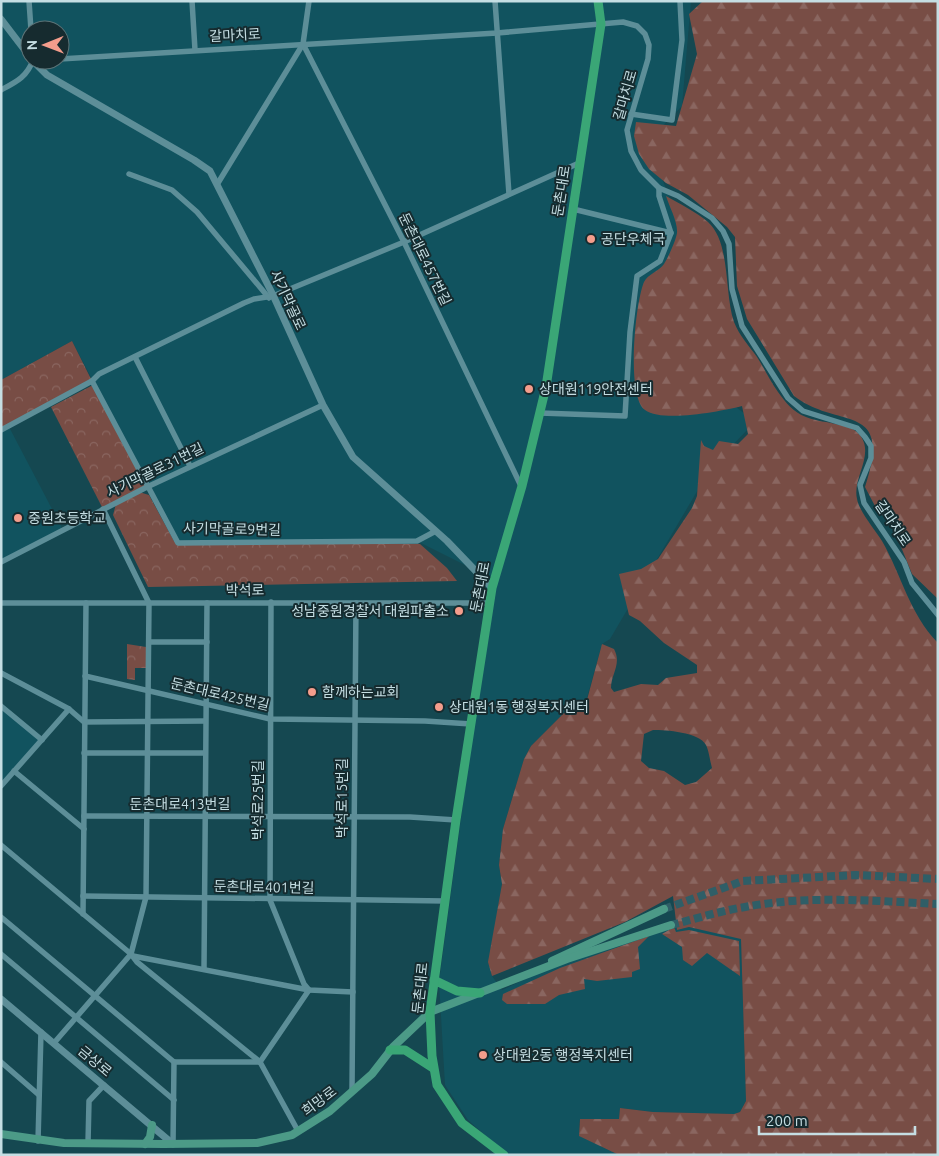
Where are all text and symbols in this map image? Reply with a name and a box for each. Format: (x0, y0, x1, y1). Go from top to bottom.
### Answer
north arrow (20, 20, 70, 70)
street label: 갈마치로 (209, 26, 261, 44)
text: N (24, 40, 40, 51)
street label: 갈마치로 (610, 68, 640, 122)
street label: 둔촌대로 (549, 164, 573, 218)
street label: 둔촌대로457번길 (396, 210, 454, 308)
place label: 공단우체국 (601, 231, 666, 247)
marker: 공단우체국 (585, 233, 597, 245)
street label: 사기막골로 (267, 267, 309, 333)
place label: 상대원119안전센터 (539, 381, 653, 397)
marker: 상대원119안전센터 (523, 383, 535, 395)
street label: 사기막골로31번길 (104, 440, 206, 500)
street label: 갈마치로 (872, 497, 914, 549)
place label: 중원초등학교 (28, 510, 105, 526)
marker: 중원초등학교 (12, 512, 24, 524)
street label: 사기막골로9번길 (183, 520, 281, 538)
street label: 둔촌대로 (467, 560, 493, 614)
street label: 박석로 (226, 582, 265, 598)
place label: 성남중원경찰서 대원파출소 (291, 603, 449, 619)
marker: 성남중원경찰서 대원파출소 (453, 605, 465, 617)
street label: 둔촌대로425번길 (169, 675, 271, 713)
place label: 함께하는교회 (322, 684, 399, 700)
marker: 함께하는교회 (306, 686, 318, 698)
place label: 상대원1동 행정복지센터 (449, 699, 589, 715)
marker: 상대원1동 행정복지센터 (433, 701, 445, 713)
street label: 박석로15번길 (334, 758, 350, 838)
street label: 박석로25번길 (250, 760, 266, 840)
street label: 둔촌대로413번길 (130, 796, 230, 812)
street label: 둔촌대로401번길 (213, 878, 315, 896)
street label: 둔촌대로 (409, 961, 431, 1014)
street label: 금상로 (75, 1042, 115, 1080)
place label: 상대원2동 행정복지센터 (493, 1047, 633, 1063)
marker: 상대원2동 행정복지센터 (477, 1049, 489, 1061)
street label: 희망로 (299, 1083, 339, 1119)
scale bar (759, 1104, 915, 1136)
text: 200 m (766, 1112, 808, 1129)

